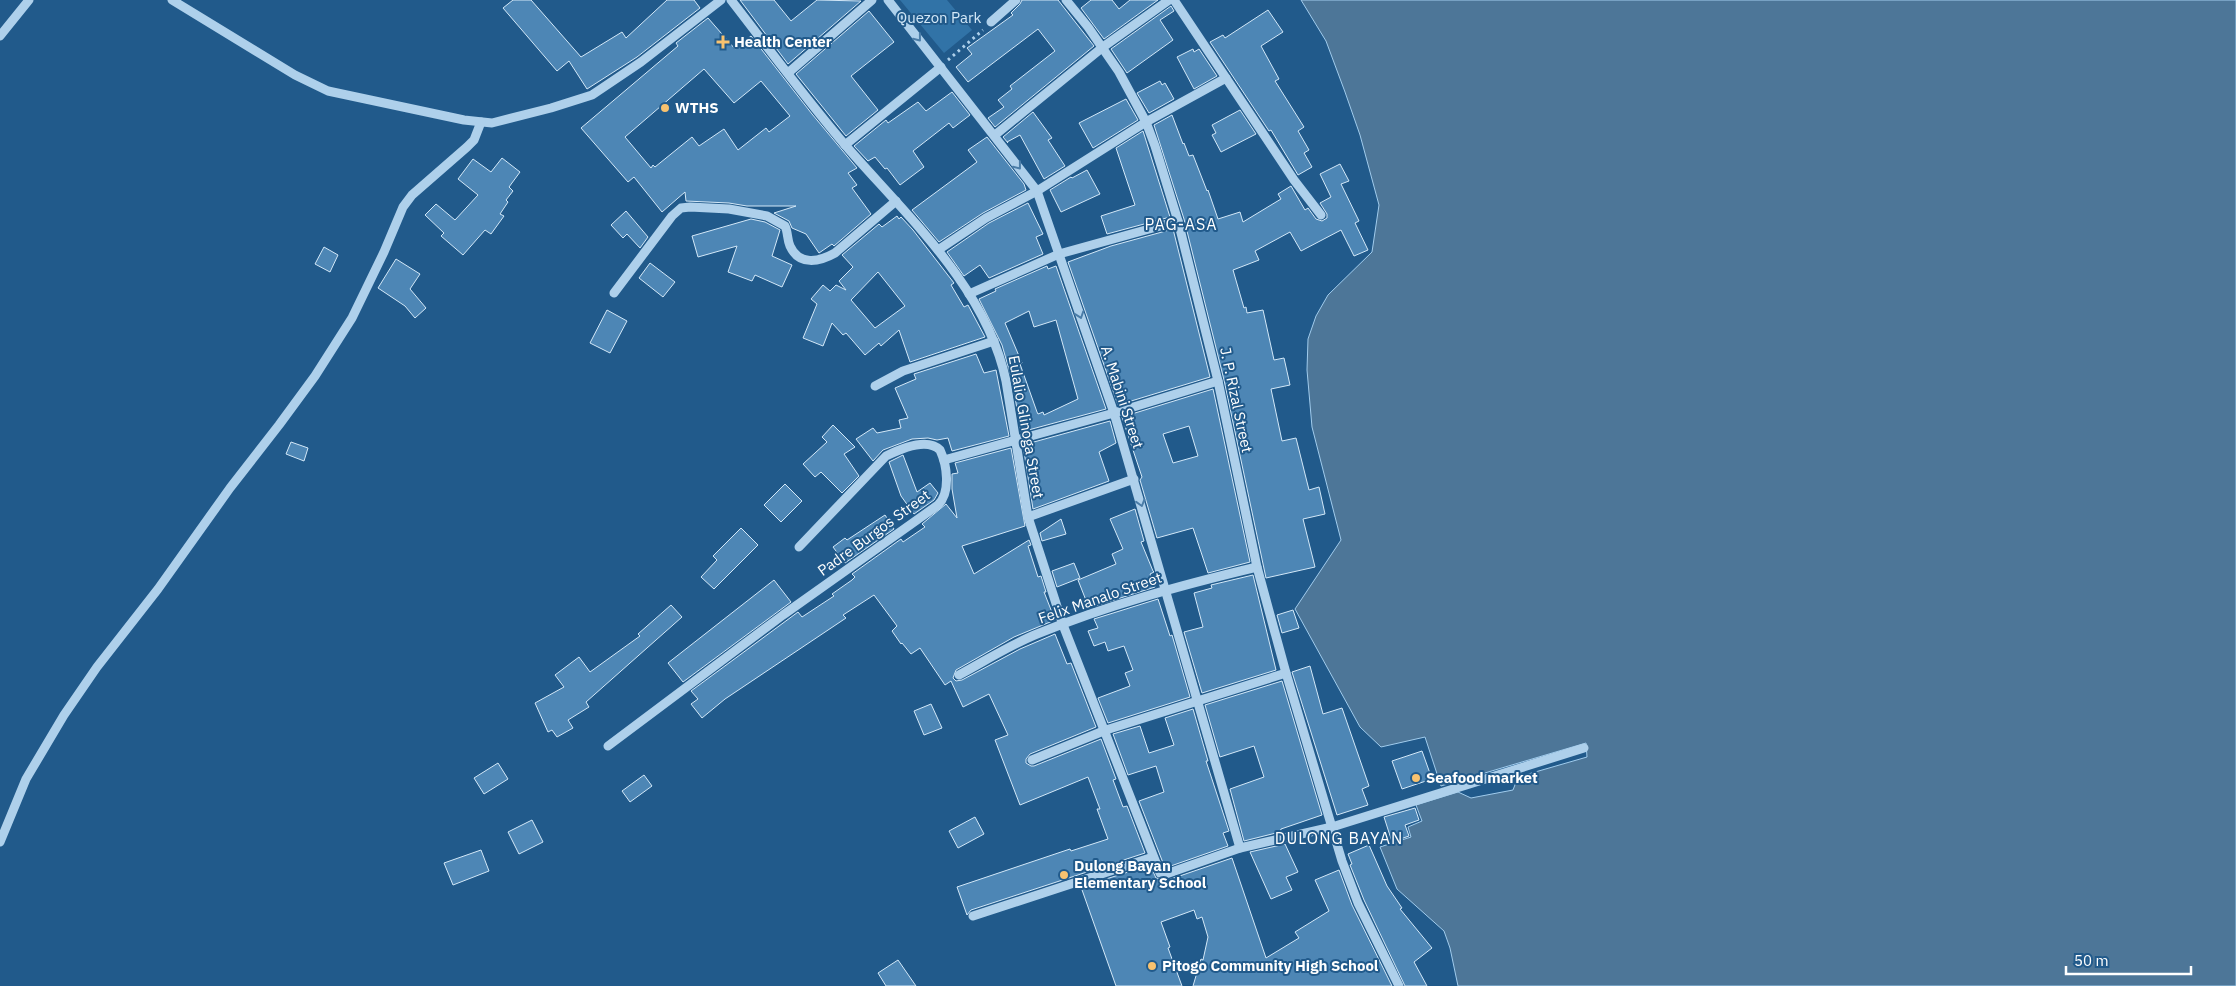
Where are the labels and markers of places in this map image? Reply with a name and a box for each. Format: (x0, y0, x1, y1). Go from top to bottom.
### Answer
place label: Health Center (734, 32, 832, 51)
marker: Health Center (716, 35, 730, 49)
place label: WTHS (675, 98, 719, 117)
marker: WTHS (659, 102, 671, 114)
place label: Seafood market (1426, 768, 1538, 787)
marker: Seafood market (1410, 772, 1422, 784)
place label: Dulong Bayan Elementary School (1074, 856, 1207, 892)
marker: Dulong Bayan Elementary School (1058, 869, 1070, 881)
place label: Pitogo Community High School (1162, 956, 1379, 975)
marker: Pitogo Community High School (1146, 960, 1158, 972)

